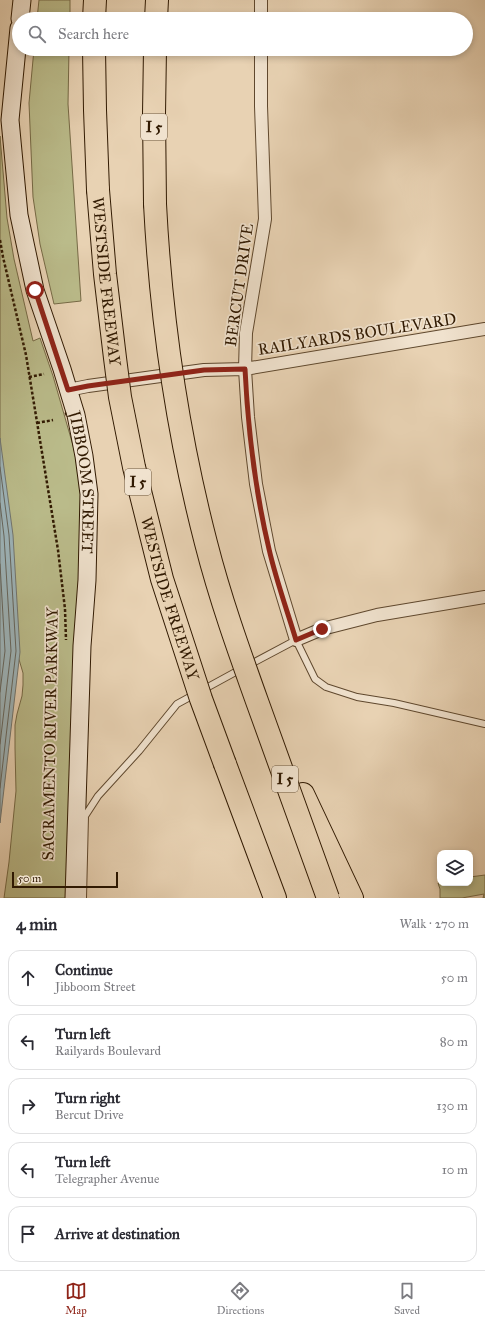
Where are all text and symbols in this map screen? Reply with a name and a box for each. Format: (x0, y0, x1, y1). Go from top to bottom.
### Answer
search box (12, 12, 473, 56)
icon: search (26, 23, 48, 45)
text: Search here (58, 25, 129, 43)
road number: I 5 (141, 114, 167, 140)
street label: WESTSIDE FREEWAY (89, 196, 126, 368)
street label: BERCUT DRIVE (221, 222, 257, 348)
route start (26, 281, 44, 299)
street label: RAILYARDS BOULEVARD (256, 309, 458, 359)
street label: JIBBOOM STREET (64, 406, 99, 554)
road number: I 5 (125, 469, 151, 495)
street label: WESTSIDE FREEWAY (137, 515, 204, 683)
street label: SACRAMENTO RIVER PARKWAY (38, 607, 62, 861)
route end (313, 620, 331, 638)
road number: I 5 (272, 766, 298, 792)
map controls (437, 850, 473, 886)
button: layers (437, 850, 473, 886)
scale bar (12, 870, 118, 889)
text: 50 m (18, 872, 41, 885)
text: 4 min (16, 914, 57, 935)
text: Walk · 270 m (400, 916, 469, 932)
text: Continue (55, 961, 113, 979)
icon: ahead (17, 967, 39, 989)
text: 50 m (441, 970, 468, 986)
text: Jibboom Street (55, 979, 136, 995)
text: Turn left (55, 1025, 111, 1043)
icon: left (17, 1031, 39, 1053)
text: 80 m (440, 1034, 468, 1050)
text: Railyards Boulevard (55, 1043, 161, 1059)
text: Turn right (55, 1089, 120, 1107)
icon: right (17, 1095, 39, 1117)
text: 130 m (436, 1098, 468, 1114)
text: Bercut Drive (55, 1107, 124, 1123)
text: Turn left (55, 1153, 111, 1171)
icon: left (17, 1159, 39, 1181)
text: 10 m (442, 1162, 468, 1178)
text: Telegrapher Avenue (55, 1171, 159, 1187)
icon: arrive (17, 1223, 39, 1245)
text: Arrive at destination (55, 1225, 180, 1243)
tab: Map (65, 1280, 87, 1317)
tab: Directions (217, 1280, 264, 1317)
tab: Saved (394, 1280, 420, 1317)

